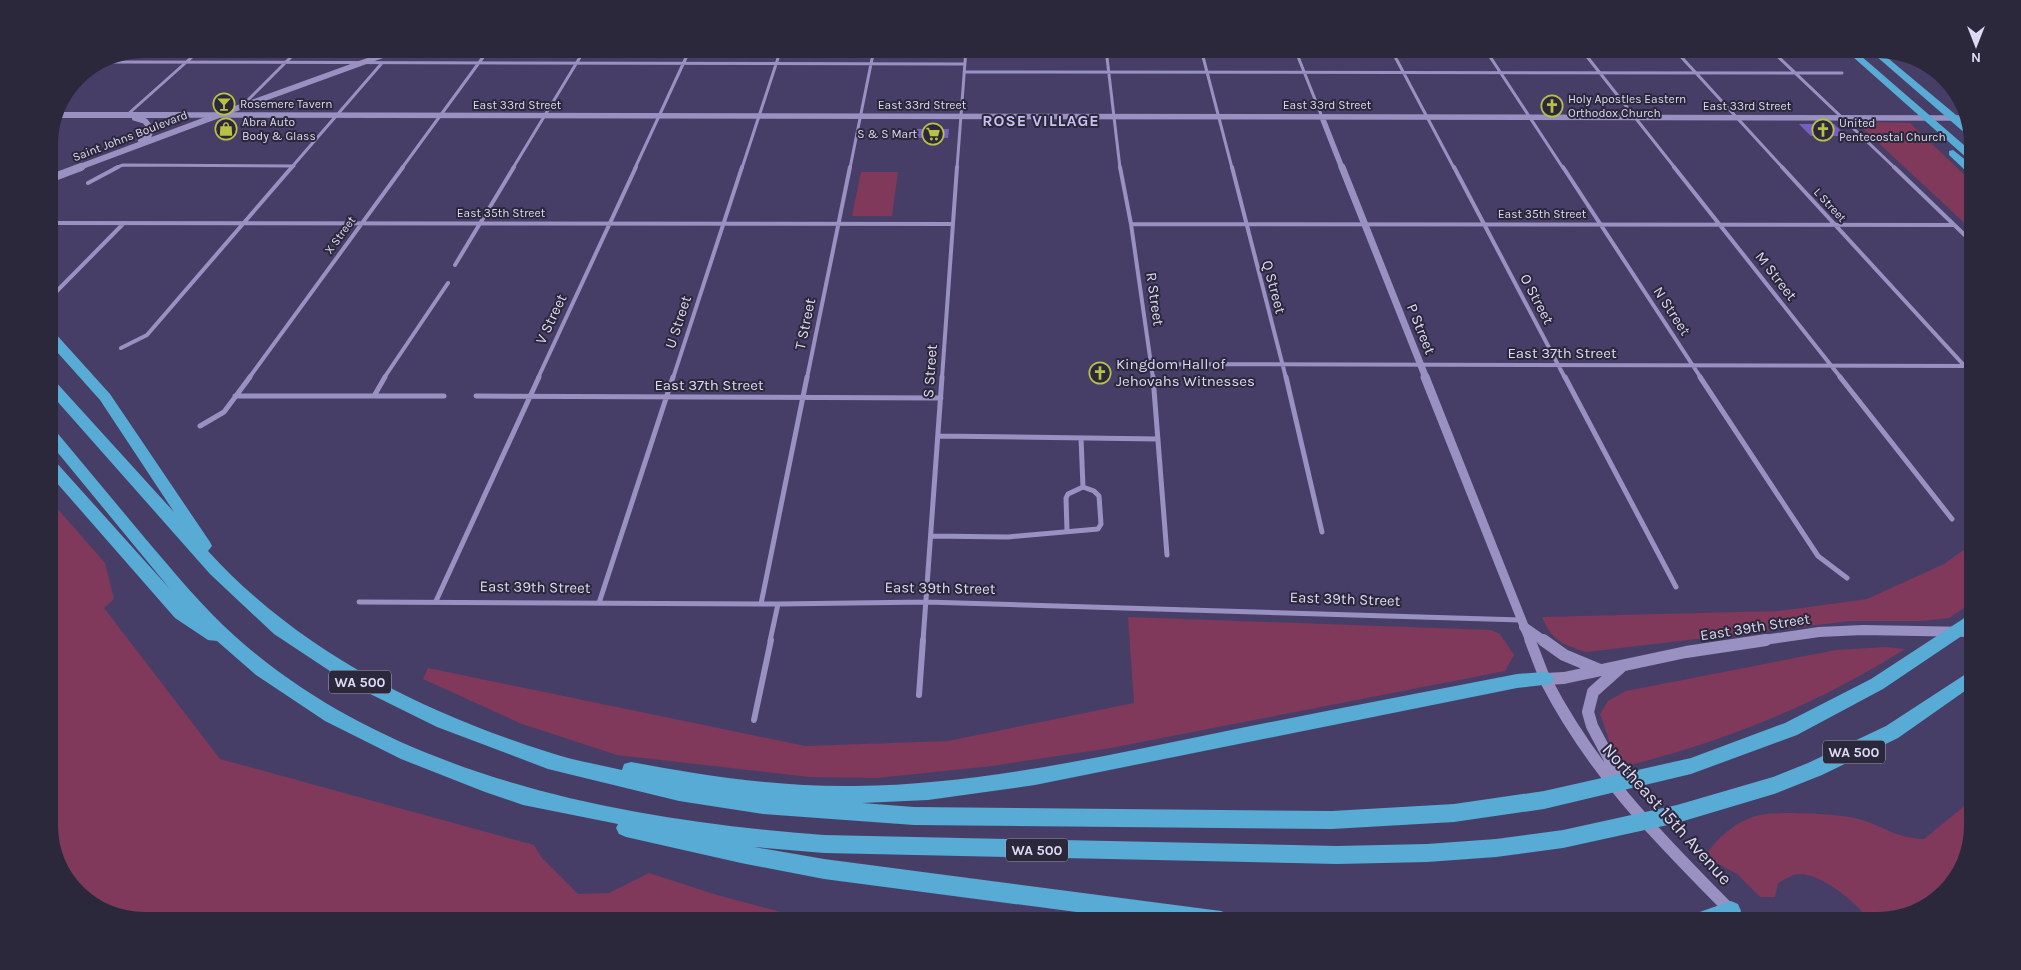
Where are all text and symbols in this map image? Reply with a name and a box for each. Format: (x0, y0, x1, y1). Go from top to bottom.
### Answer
north arrow (1951, 20, 2001, 70)
text: N (1971, 49, 1981, 66)
bar icon: Rosemere Tavern (212, 92, 236, 116)
place label: Holy Apostles Eastern Orthodox Church (1568, 92, 1686, 120)
church icon: Holy Apostles Eastern Orthodox Church (1540, 94, 1564, 118)
place label: Rosemere Tavern (240, 97, 332, 111)
street label: East 33rd Street (473, 98, 562, 112)
street label: East 33rd Street (878, 98, 967, 112)
street label: East 33rd Street (1283, 98, 1372, 112)
street label: East 33rd Street (1703, 99, 1792, 113)
street label: Saint Johns Boulevard (71, 108, 189, 164)
district label: ROSE VILLAGE (982, 111, 1100, 130)
place label: Abra Auto Body & Glass (242, 115, 316, 143)
place label: United Pentecostal Church (1839, 116, 1946, 144)
shop icon: Abra Auto Body & Glass (214, 117, 238, 141)
church icon: United Pentecostal Church (1811, 118, 1835, 142)
supermarket icon: S & S Mart (921, 122, 945, 146)
place label: S & S Mart (857, 127, 917, 141)
street label: L Street (1811, 185, 1850, 225)
street label: East 35th Street (457, 206, 546, 220)
street label: East 35th Street (1498, 207, 1587, 221)
street label: X Street (322, 213, 359, 257)
street label: M Street (1751, 248, 1801, 304)
street label: Q Street (1258, 258, 1290, 316)
street label: R Street (1142, 271, 1168, 327)
street label: O Street (1516, 271, 1558, 328)
street label: N Street (1649, 283, 1695, 339)
street label: V Street (532, 291, 571, 347)
street label: U Street (661, 293, 695, 351)
street label: T Street (791, 296, 819, 351)
street label: P Street (1403, 301, 1439, 357)
street label: S Street (919, 343, 941, 398)
street label: East 37th Street (1507, 344, 1617, 362)
place label: Kingdom Hall of Jehovahs Witnesses (1116, 355, 1255, 390)
church icon: Kingdom Hall of Jehovahs Witnesses (1088, 361, 1112, 385)
street label: East 37th Street (654, 376, 764, 394)
street label: East 39th Street (479, 577, 591, 597)
street label: East 39th Street (884, 578, 996, 598)
street label: East 39th Street (1289, 588, 1401, 610)
street label: East 39th Street (1699, 609, 1811, 645)
road number: WA 500 (329, 670, 391, 694)
street label: Northeast 15th Avenue (1598, 739, 1736, 889)
road number: WA 500 (1823, 740, 1885, 764)
road number: WA 500 (1006, 838, 1068, 862)

